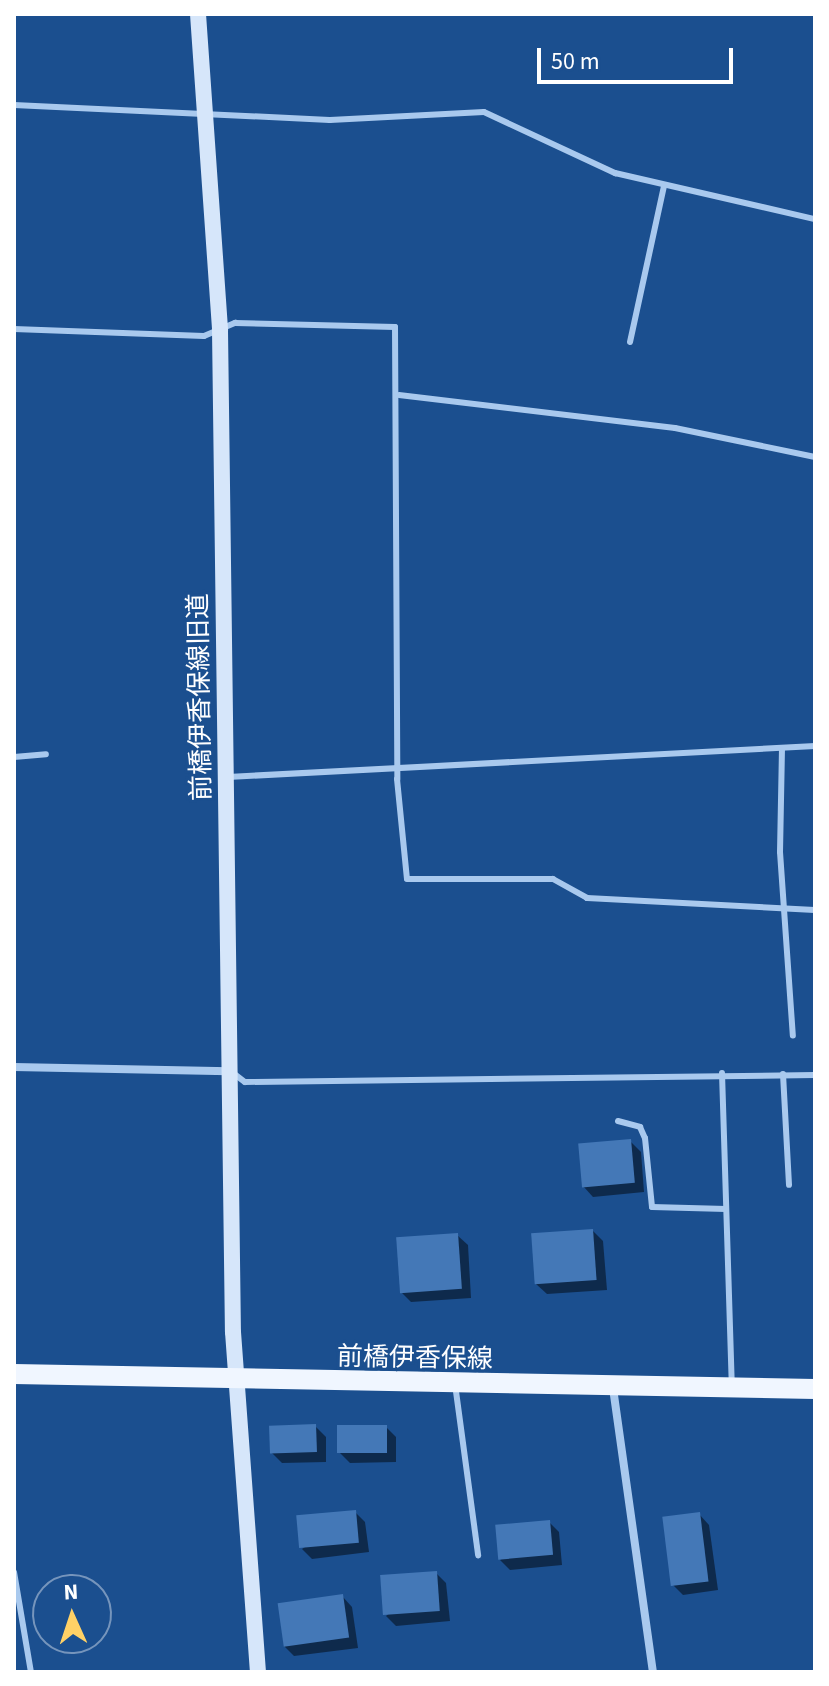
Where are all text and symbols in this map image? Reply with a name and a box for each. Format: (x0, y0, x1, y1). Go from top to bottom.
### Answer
scale bar (541, 32, 737, 82)
text: 50 m (551, 44, 600, 79)
street label: 前橋伊香保線旧道 (183, 593, 217, 801)
street label: 前橋伊香保線 (337, 1341, 493, 1375)
north arrow (32, 1574, 112, 1654)
text: N (63, 1576, 79, 1608)

